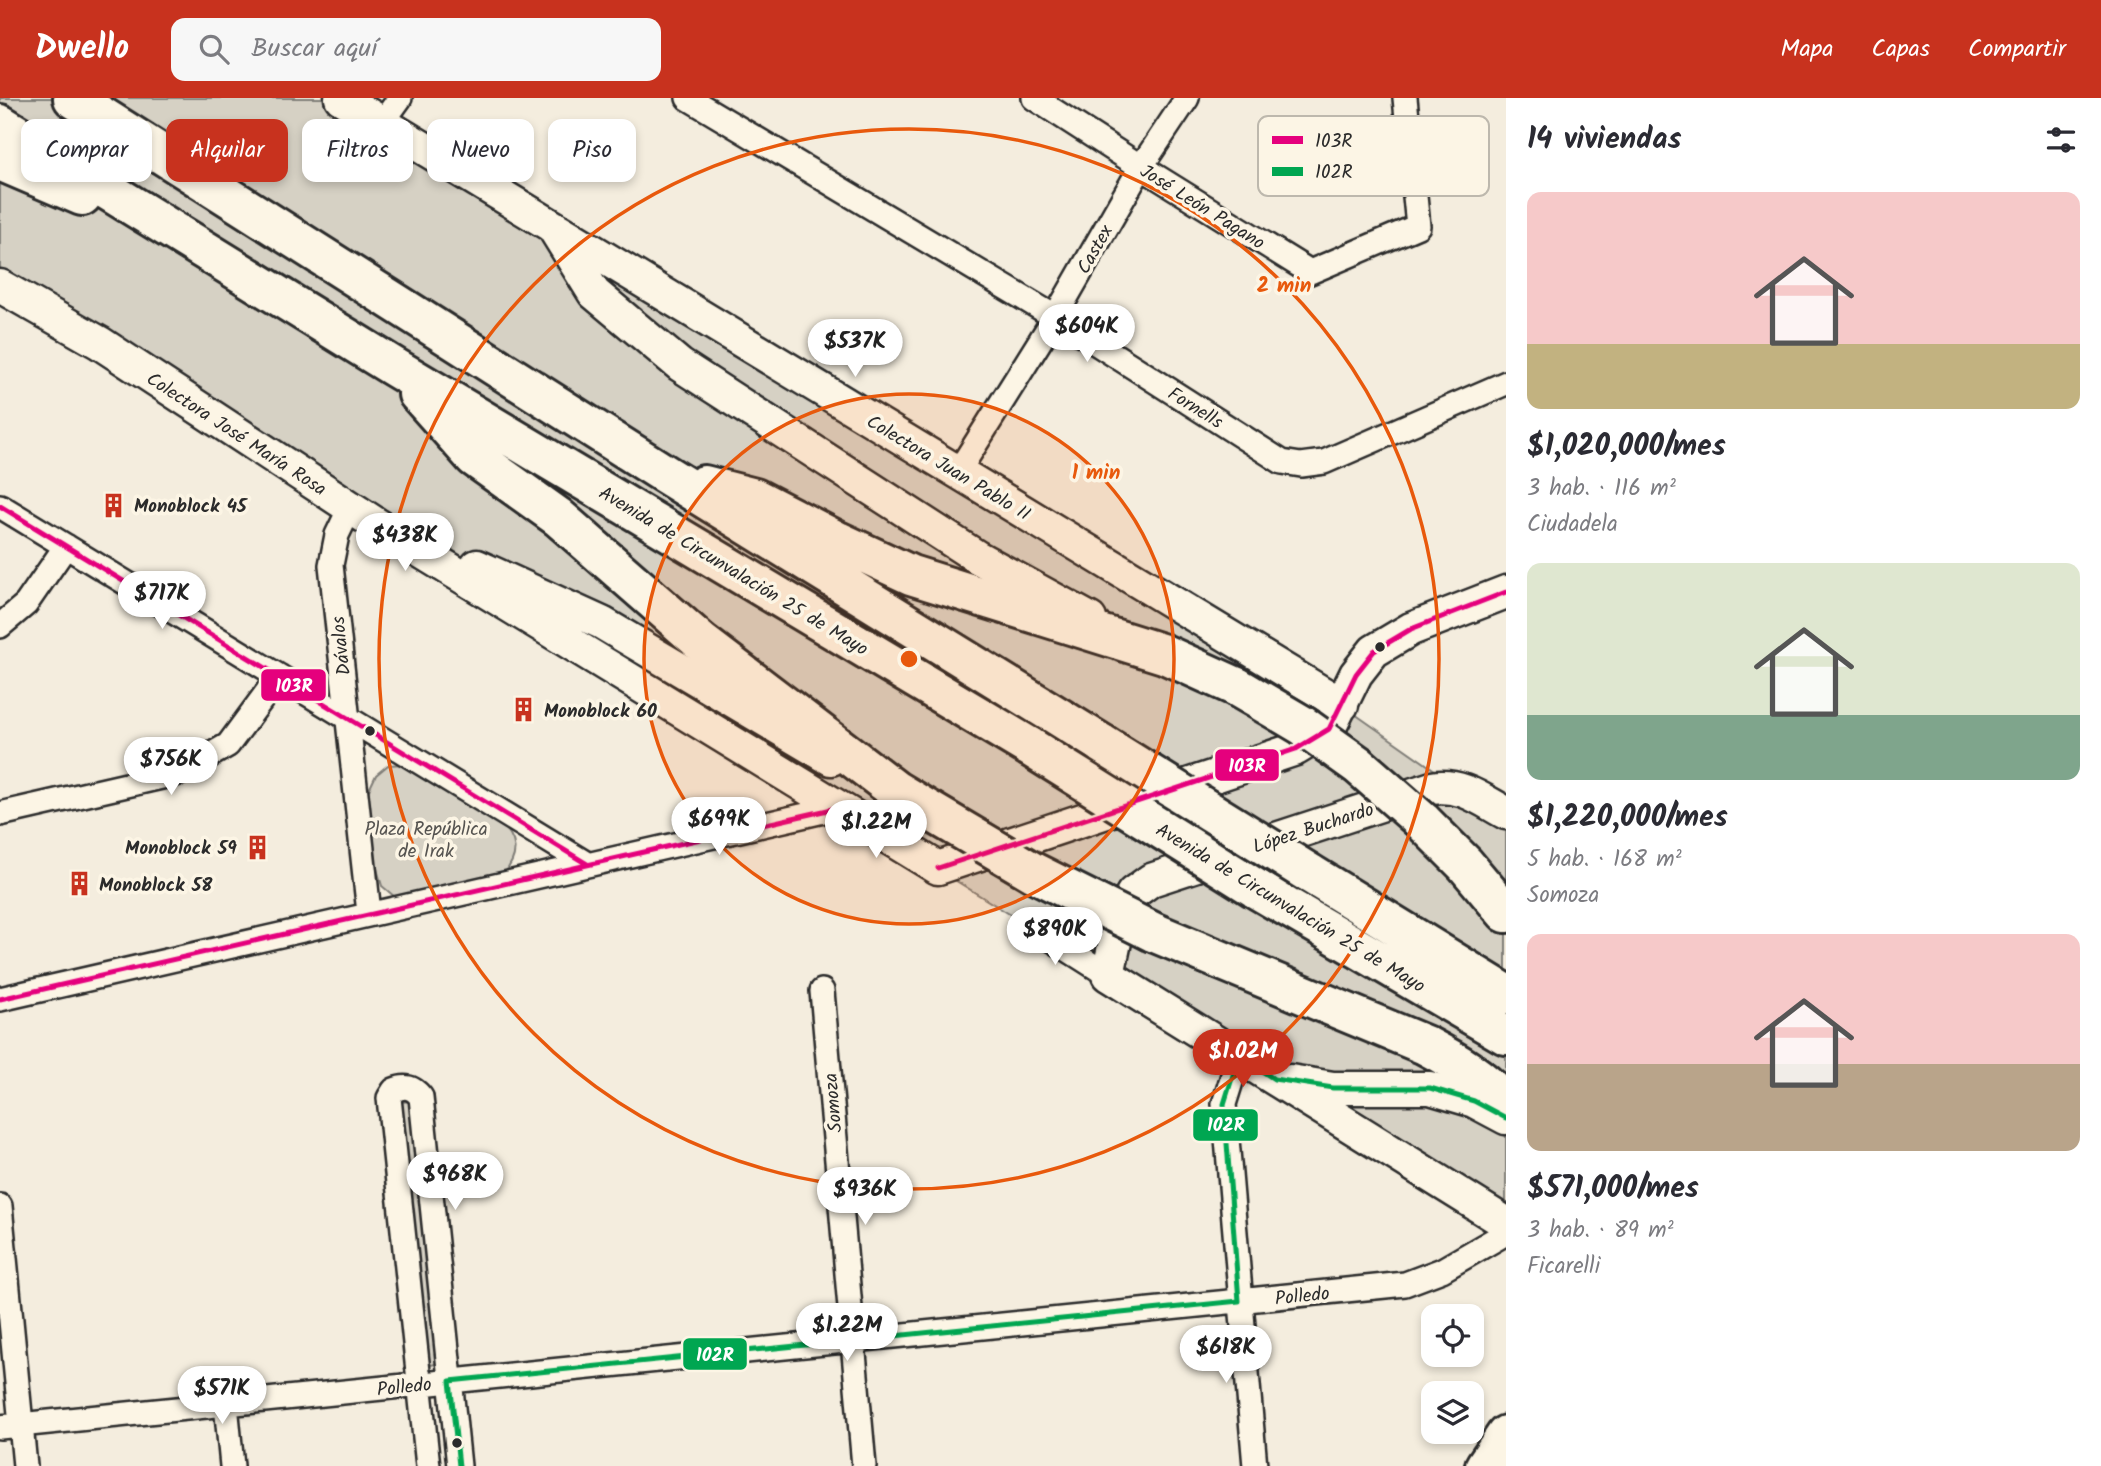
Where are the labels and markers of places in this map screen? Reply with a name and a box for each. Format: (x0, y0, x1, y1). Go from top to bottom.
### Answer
pin: $604K (1038, 304, 1136, 364)
pin: $537K (806, 320, 904, 379)
building icon: Monoblock 45 (100, 491, 128, 519)
place label: Monoblock 45 (134, 492, 248, 522)
pin: $438K (356, 514, 454, 573)
pin: $717K (113, 572, 211, 631)
unlabelled marker (1373, 640, 1387, 654)
centre of rings (897, 647, 921, 671)
building icon: Monoblock 60 (510, 696, 538, 724)
place label: Monoblock 60 (544, 697, 657, 727)
unlabelled marker (363, 724, 377, 738)
pin: $756K (122, 738, 220, 797)
pin: $699K (670, 798, 768, 857)
pin: $1.22M (819, 800, 933, 860)
building icon: Monoblock 59 (243, 833, 271, 861)
place label: Monoblock 59 (125, 834, 237, 864)
building icon: Monoblock 58 (65, 870, 93, 898)
place label: Monoblock 58 (99, 871, 213, 901)
pin: $890K (1006, 908, 1104, 967)
pin: $1.02M (1186, 1030, 1300, 1089)
pin: $968K (406, 1152, 504, 1212)
pin: $936K (816, 1168, 914, 1227)
pin: $1.22M (790, 1304, 904, 1363)
pin: $618K (1177, 1326, 1275, 1385)
pin: $571K (173, 1366, 271, 1426)
unlabelled marker (450, 1436, 464, 1450)

